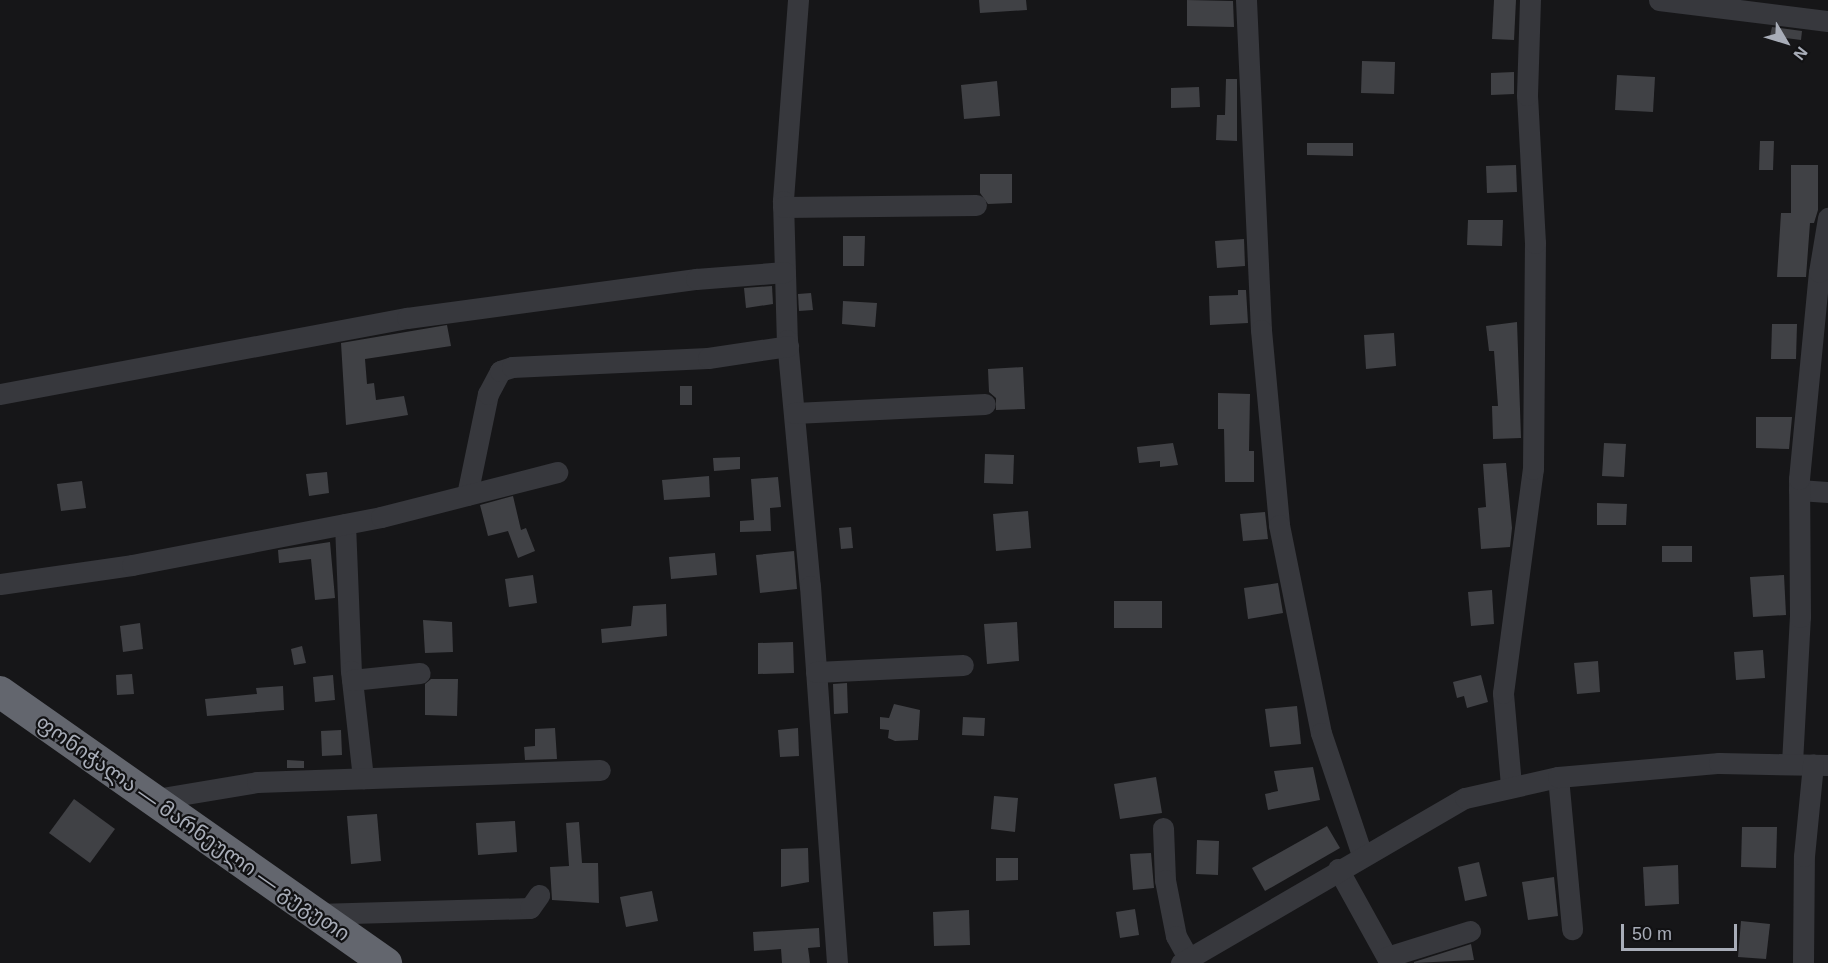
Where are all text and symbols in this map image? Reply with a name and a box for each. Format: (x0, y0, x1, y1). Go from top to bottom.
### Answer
north arrow (1756, 12, 1816, 72)
text: N (1790, 44, 1811, 63)
street label: ფონიჭალა — მარნეული — გუგუთი (31, 709, 355, 947)
scale bar (1624, 912, 1740, 950)
text: 50 m (1632, 924, 1672, 944)

